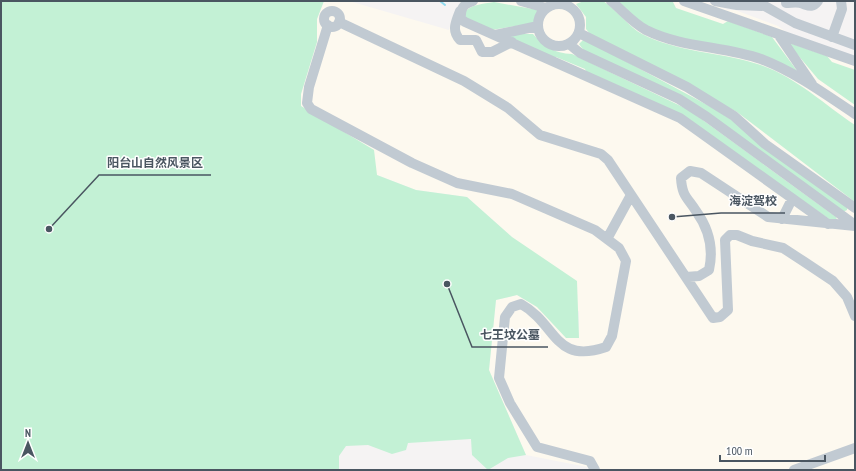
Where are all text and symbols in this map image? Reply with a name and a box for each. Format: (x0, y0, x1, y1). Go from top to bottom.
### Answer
callout: 阳台山自然风景区 (99, 151, 211, 175)
text: 阳台山自然风景区 (107, 155, 203, 170)
callout: 海淀驾校 (721, 189, 785, 213)
text: 海淀驾校 (729, 193, 777, 208)
callout: 七王坟公墓 (472, 323, 548, 347)
text: 七王坟公墓 (480, 327, 540, 342)
north arrow (8, 423, 48, 463)
text: N (25, 426, 31, 440)
scale bar (720, 437, 825, 463)
text: 100 m (726, 443, 753, 458)

